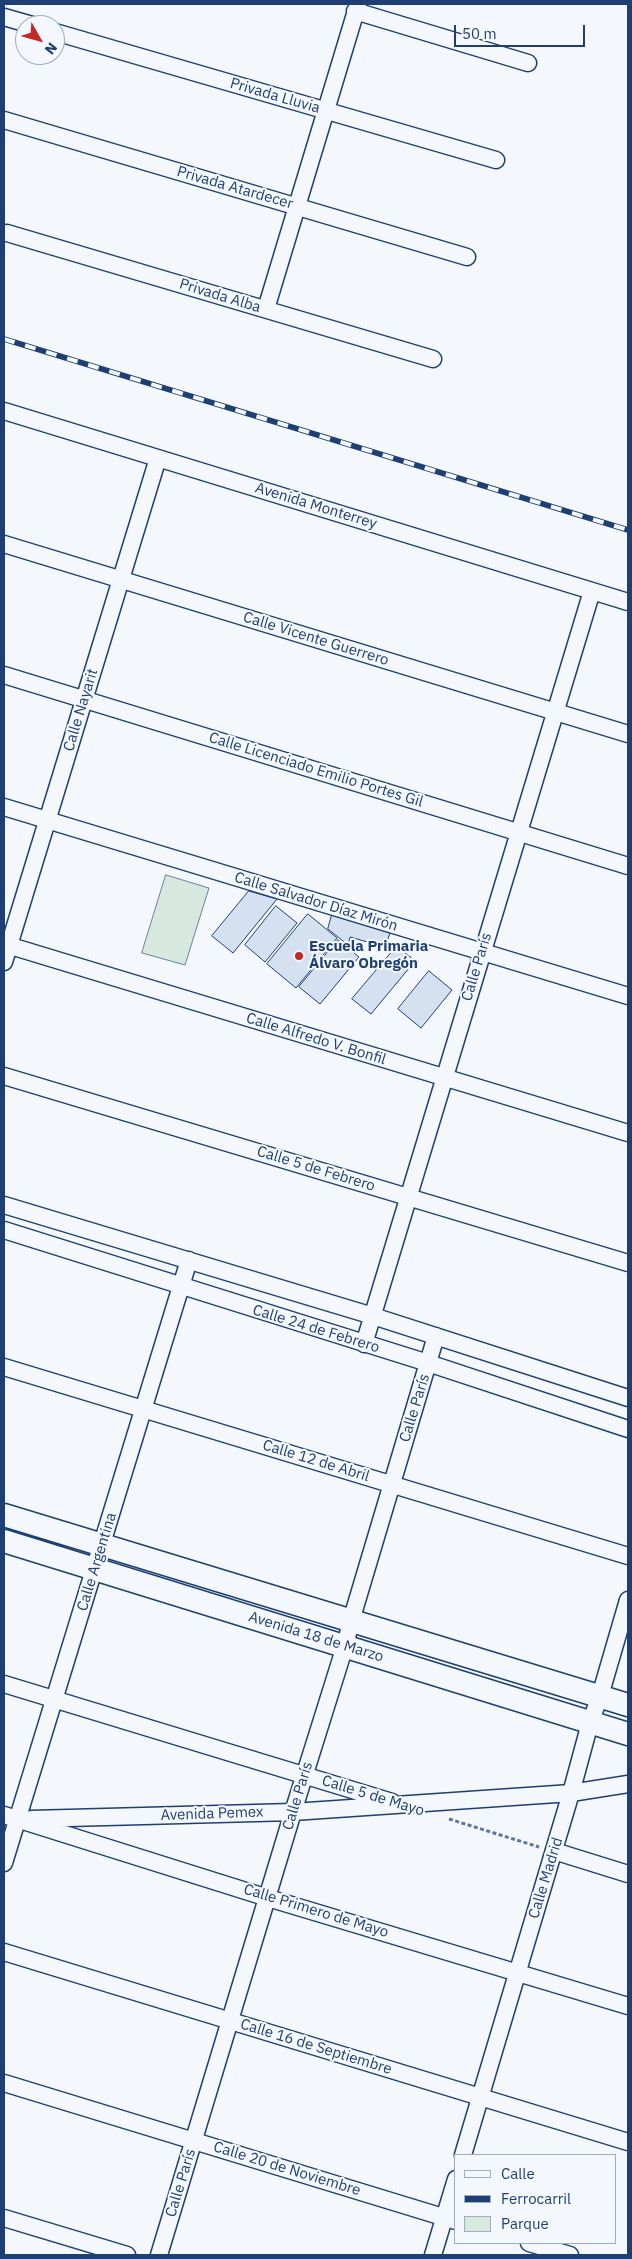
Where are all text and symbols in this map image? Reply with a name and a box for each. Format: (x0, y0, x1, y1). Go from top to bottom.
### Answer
north arrow (15, 15, 65, 65)
scale bar (457, 15, 588, 47)
text: 50 m (462, 24, 497, 43)
text: N (41, 39, 61, 58)
street label: Privada Lluvia (228, 75, 322, 117)
street label: Privada Atardecer (175, 163, 295, 213)
street label: Privada Alba (177, 275, 263, 317)
street label: Avenida Monterrey (253, 479, 379, 533)
street label: Calle Vicente Guerrero (241, 608, 391, 670)
street label: Calle Nayarit (60, 666, 102, 754)
street label: Calle Licenciado Emilio Portes Gil (207, 729, 425, 811)
street label: Calle Salvador Díaz Mirón (232, 869, 400, 935)
street label: Calle París (458, 931, 496, 1003)
place label: Escuela Primaria Álvaro Obregón (309, 938, 428, 973)
marker: Escuela Primaria Álvaro Obregón (293, 950, 305, 962)
street label: Calle Alfredo V. Bonfil (244, 1009, 388, 1069)
street label: Calle 5 de Febrero (255, 1142, 377, 1196)
street label: Calle 24 de Febrero (250, 1301, 382, 1357)
street label: Calle París (396, 1372, 434, 1444)
street label: Calle 12 de Abril (260, 1436, 372, 1486)
street label: Calle Argentina (73, 1511, 121, 1613)
street label: Avenida 18 de Marzo (246, 1608, 386, 1666)
street label: Calle París (279, 1760, 317, 1832)
street label: Calle 5 de Mayo (320, 1772, 426, 1820)
street label: Avenida Pemex (160, 1803, 264, 1825)
street label: Calle Madrid (525, 1835, 567, 1921)
street label: Calle Primero de Mayo (241, 1880, 391, 1942)
street label: Calle 16 de Septiembre (238, 2015, 394, 2079)
street label: Calle 20 de Noviembre (211, 2138, 363, 2200)
street label: Calle París (162, 2147, 200, 2219)
legend (454, 2154, 617, 2244)
text: Calle (501, 2164, 535, 2183)
text: Ferrocarril (501, 2189, 571, 2208)
text: Parque (501, 2214, 549, 2233)

